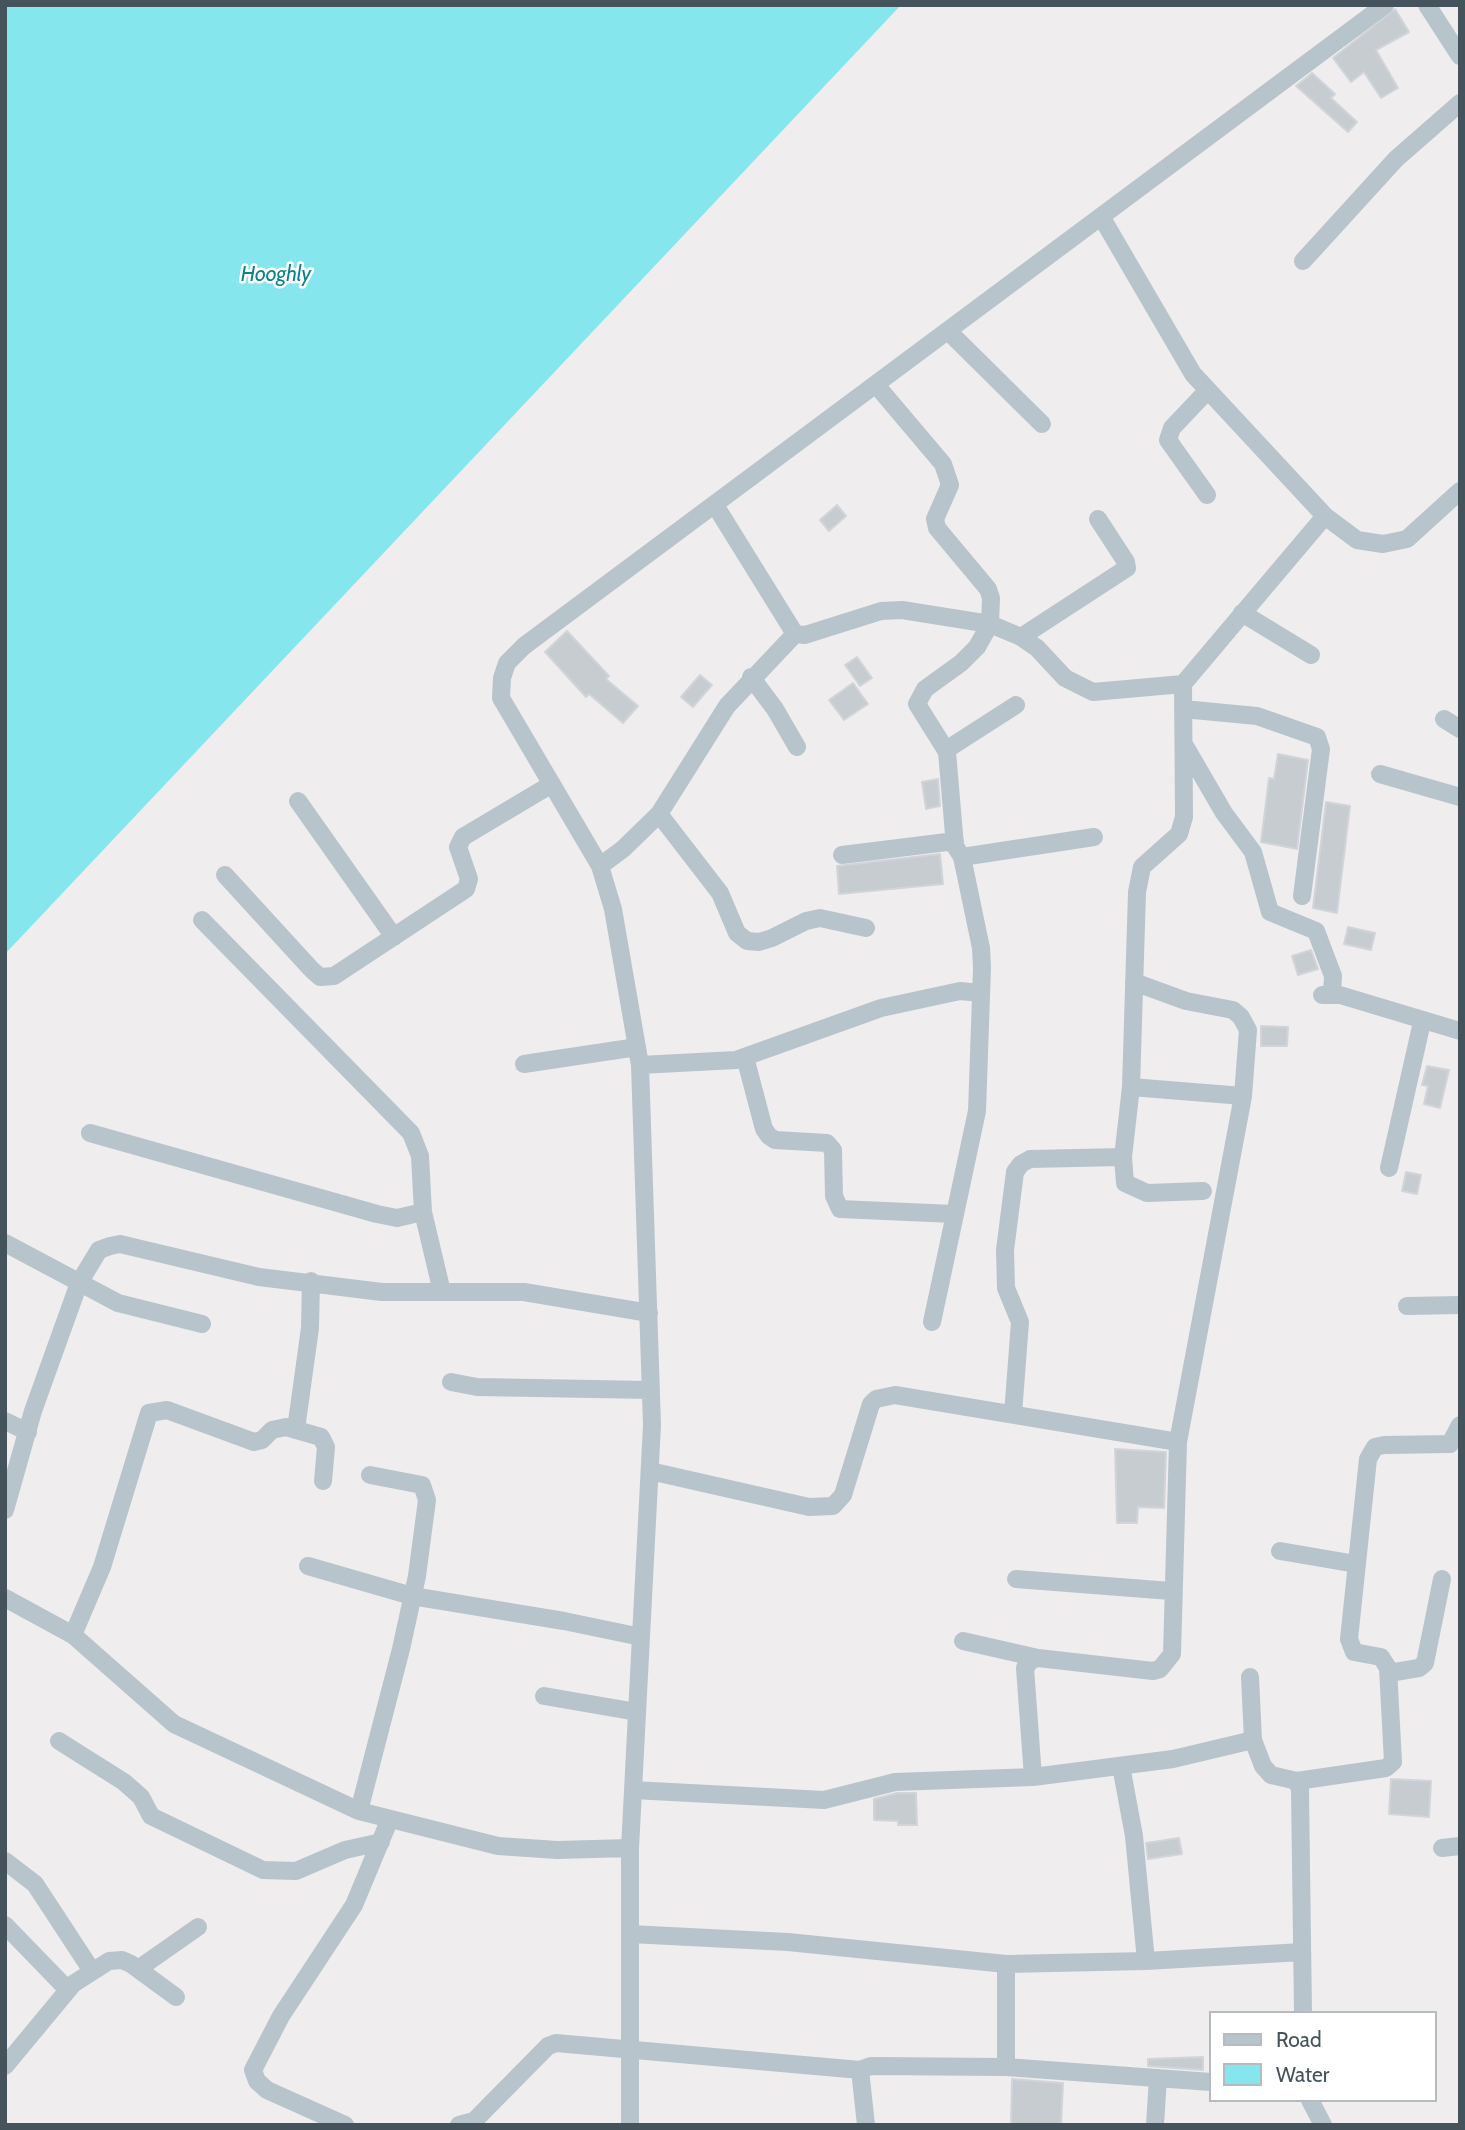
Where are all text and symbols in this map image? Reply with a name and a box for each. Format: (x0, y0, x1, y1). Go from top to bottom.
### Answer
water label: Hooghly (241, 262, 311, 288)
legend (1210, 2011, 1437, 2102)
text: Road (1276, 2027, 1322, 2052)
text: Water (1276, 2062, 1329, 2087)

